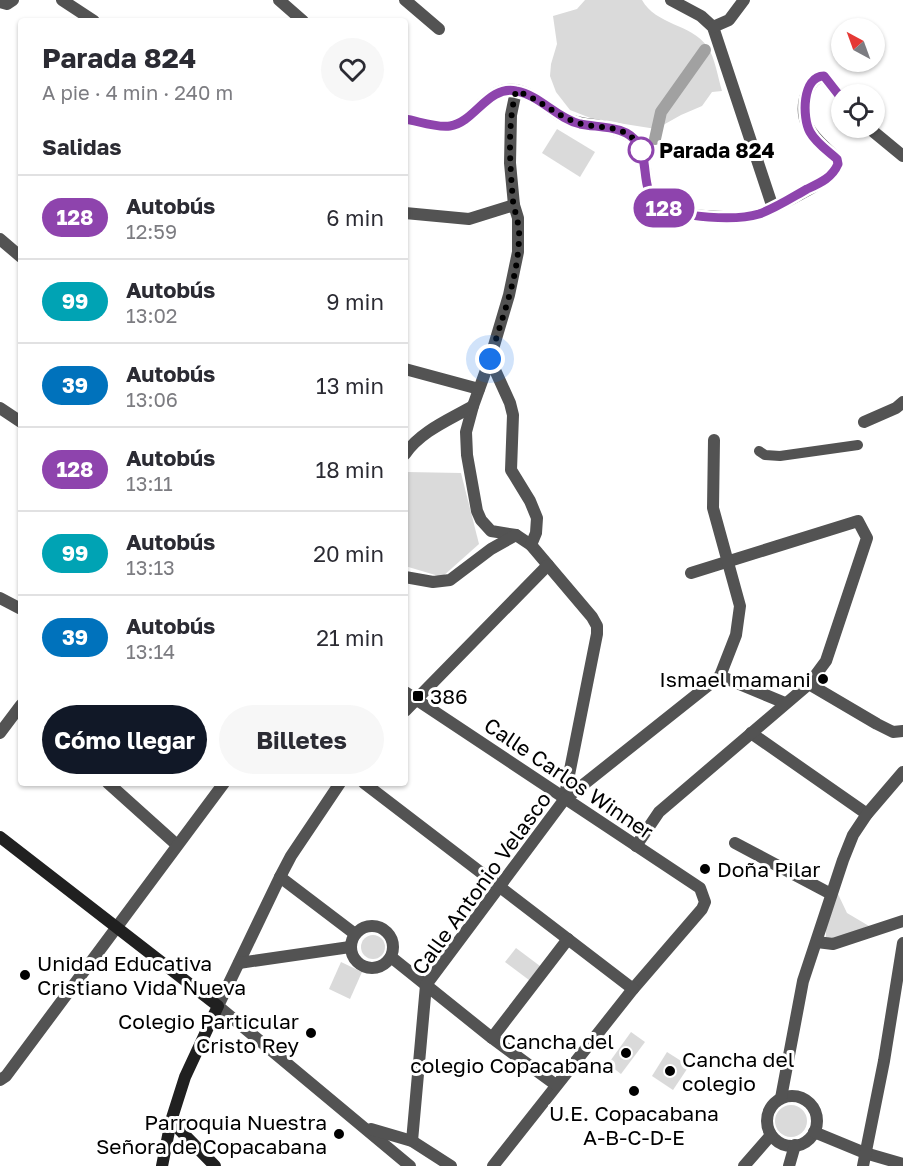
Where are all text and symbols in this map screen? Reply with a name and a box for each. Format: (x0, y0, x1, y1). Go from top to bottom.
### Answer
north arrow (831, 18, 885, 72)
map controls (831, 18, 885, 138)
button: heart (321, 38, 384, 101)
text: Parada 824 (42, 41, 196, 74)
text: A pie · 4 min · 240 m (42, 80, 233, 104)
button: locate (831, 84, 885, 138)
text: Salidas (42, 133, 122, 160)
marker: Parada 824 (628, 137, 654, 163)
place label: Parada 824 (659, 137, 775, 163)
line badge: 128 (630, 188, 698, 228)
text: Autobús (126, 192, 215, 219)
text: 128 (645, 195, 683, 221)
text: 128 (56, 204, 94, 230)
text: 6 min (326, 204, 384, 231)
text: 12:59 (126, 219, 177, 243)
text: Autobús (126, 276, 215, 303)
text: 99 (62, 288, 88, 314)
text: 9 min (326, 288, 384, 315)
text: 13:02 (126, 303, 177, 327)
your location (475, 344, 505, 374)
text: Autobús (126, 360, 215, 387)
text: 39 (62, 372, 88, 398)
text: 13 min (316, 372, 384, 399)
text: 13:06 (126, 387, 178, 411)
text: Autobús (126, 444, 215, 471)
text: 128 (56, 456, 94, 482)
text: 18 min (316, 456, 384, 483)
text: 13:11 (126, 471, 173, 495)
text: Autobús (126, 528, 215, 555)
text: 99 (62, 540, 88, 566)
text: 20 min (313, 540, 384, 567)
text: 13:13 (126, 555, 175, 579)
text: Autobús (126, 612, 215, 639)
text: 39 (62, 624, 88, 650)
text: 21 min (316, 624, 384, 651)
text: 13:14 (126, 639, 175, 663)
place label: Ismael mamani (659, 666, 811, 692)
marker: Ismael mamani (816, 672, 830, 686)
place label: 386 (430, 683, 468, 709)
marker: 386 (411, 689, 425, 703)
button: Cómo llegar (42, 705, 207, 774)
button: Billetes (219, 705, 384, 774)
street label: Calle Carlos Winner (479, 712, 659, 844)
street label: Calle Antonio Velasco (406, 786, 556, 980)
place label: Doña Pilar (717, 856, 821, 882)
marker: Doña Pilar (698, 862, 712, 876)
place label: Unidad Educativa Cristiano Vida Nueva (37, 950, 246, 1000)
marker: Unidad Educativa Cristiano Vida Nueva (18, 968, 32, 982)
place label: Colegio Particular Cristo Rey (118, 1008, 299, 1058)
marker: Colegio Particular Cristo Rey (304, 1026, 318, 1040)
place label: Cancha del colegio Copacabana (410, 1028, 614, 1078)
marker: Cancha del colegio Copacabana (619, 1046, 633, 1060)
place label: Cancha del colegio (682, 1046, 794, 1096)
marker: Cancha del colegio (663, 1064, 677, 1078)
marker: U.E. Copacabana A-B-C-D-E (627, 1084, 641, 1098)
place label: U.E. Copacabana A-B-C-D-E (549, 1100, 719, 1150)
place label: Parroquia Nuestra Señora de Copacabana (96, 1109, 327, 1159)
marker: Parroquia Nuestra Señora de Copacabana (332, 1127, 346, 1141)

